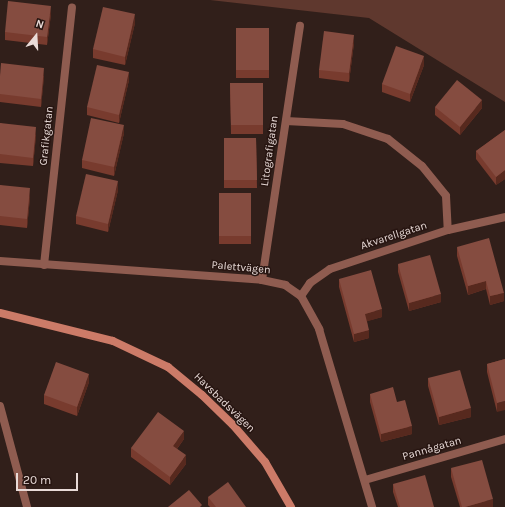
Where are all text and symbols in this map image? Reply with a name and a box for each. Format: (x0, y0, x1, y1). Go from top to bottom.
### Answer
north arrow (16, 16, 56, 56)
text: N (34, 17, 46, 32)
street label: Grafikgatan (37, 106, 57, 166)
street label: Litografigatan (259, 115, 281, 187)
street label: Akvarellgatan (359, 219, 429, 253)
street label: Palettvägen (211, 259, 271, 277)
street label: Havsbadsvägen (191, 371, 257, 435)
street label: Pannågatan (401, 434, 463, 464)
scale bar (18, 465, 80, 491)
text: 20 m (23, 473, 51, 487)

